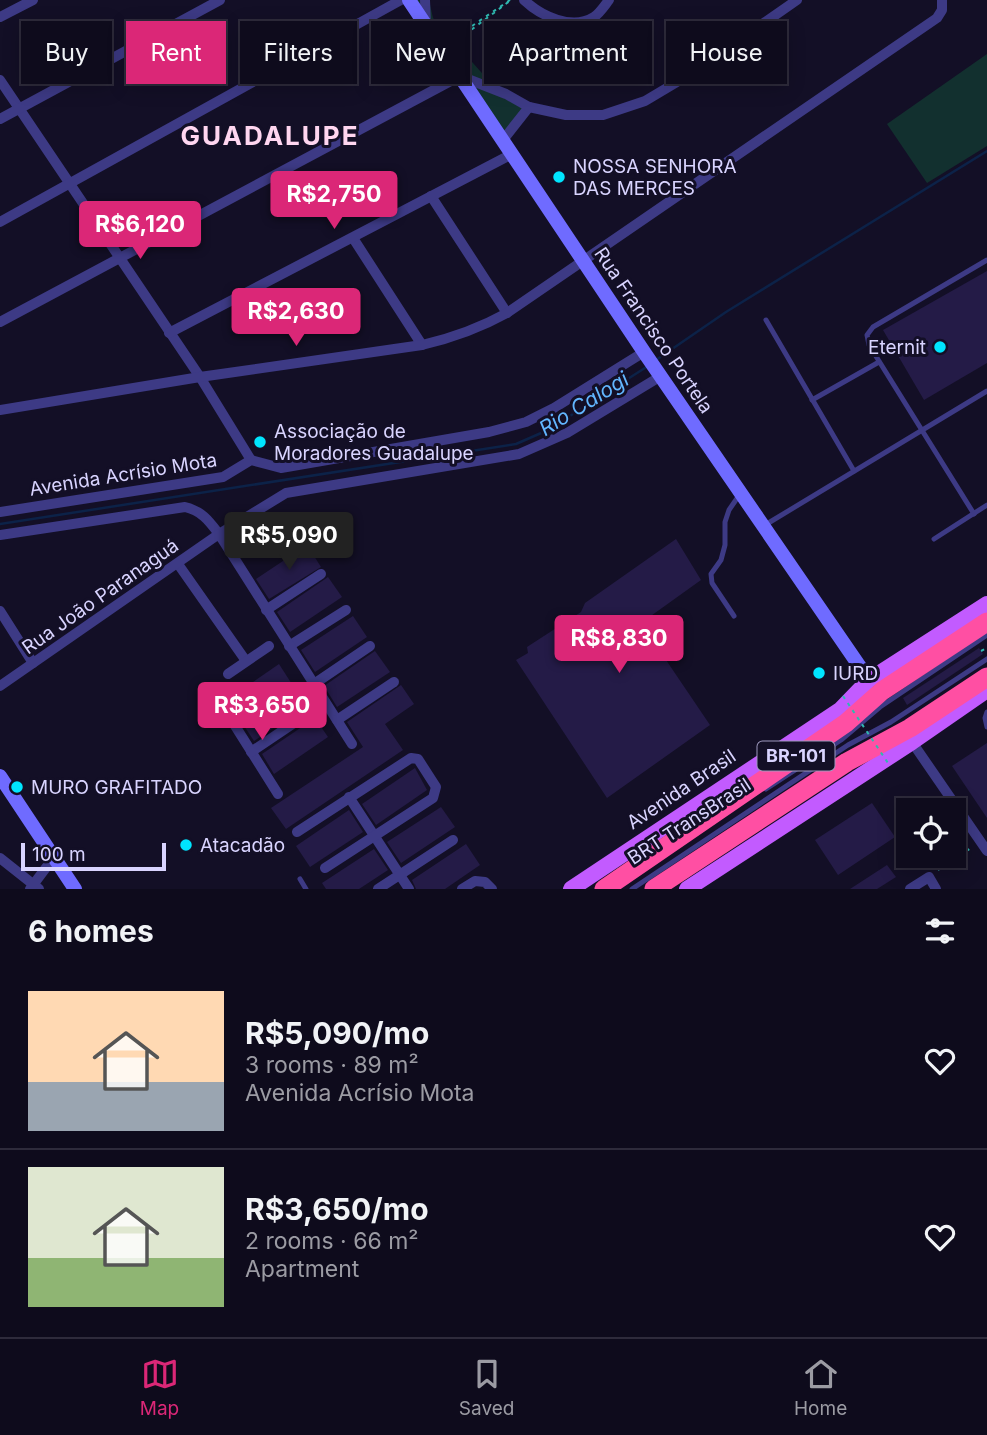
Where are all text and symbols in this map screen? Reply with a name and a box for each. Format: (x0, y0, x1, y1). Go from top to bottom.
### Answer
chip: Buy (21, 21, 112, 84)
chip: Rent (126, 21, 226, 84)
chip: Filters (240, 21, 357, 84)
chip: New (371, 21, 470, 84)
chip: Apartment (484, 21, 652, 84)
chip: House (666, 21, 787, 84)
district label: GUADALUPE (181, 120, 359, 151)
place label: NOSSA SENHORA DAS MERCES (573, 155, 737, 200)
marker: NOSSA SENHORA DAS MERCES (551, 169, 567, 185)
pin: R$2,750 (269, 172, 399, 231)
text: R$2,750 (286, 180, 382, 208)
pin: R$6,120 (75, 202, 205, 261)
text: R$6,120 (95, 210, 185, 238)
street label: Rua Francisco Portela (589, 243, 718, 418)
pin: R$2,630 (231, 288, 361, 348)
text: R$2,630 (248, 297, 344, 325)
place label: Eternit (868, 336, 926, 359)
marker: Eternit (932, 339, 948, 355)
water label: Rio Calogi (534, 366, 634, 441)
place label: Associação de Moradores Guadalupe (274, 420, 474, 465)
marker: Associação de Moradores Guadalupe (252, 434, 268, 450)
street label: Avenida Acrísio Mota (28, 448, 219, 501)
pin: R$5,090 (224, 512, 354, 572)
text: R$5,090 (240, 521, 338, 549)
street label: Rua João Paranaguá (18, 534, 183, 659)
pin: R$8,830 (554, 616, 684, 675)
text: R$8,830 (570, 624, 668, 652)
place label: IURD (833, 662, 878, 685)
marker: IURD (811, 665, 827, 681)
pin: R$3,650 (197, 682, 327, 742)
text: R$3,650 (214, 691, 310, 719)
road number: BR-101 (758, 742, 834, 770)
street label: Avenida Brasil (623, 745, 740, 834)
street label: BRT TransBrasil (623, 773, 755, 870)
place label: MURO GRAFITADO (31, 776, 202, 799)
marker: MURO GRAFITADO (9, 779, 25, 795)
map controls (896, 798, 966, 868)
button: locate (896, 798, 966, 868)
place label: Atacadão (200, 834, 285, 857)
marker: Atacadão (178, 837, 194, 853)
scale bar (21, 840, 166, 872)
text: 100 m (32, 843, 86, 866)
icon: filters (921, 912, 959, 950)
text: 6 homes (28, 913, 154, 949)
text: R$5,090/mo (245, 1015, 429, 1051)
icon: home (84, 1019, 168, 1103)
icon: heart (921, 1042, 959, 1080)
text: 3 rooms · 89 m² (245, 1051, 419, 1079)
text: Avenida Acrísio Mota (245, 1079, 475, 1107)
text: R$3,650/mo (245, 1191, 429, 1227)
icon: home (84, 1195, 168, 1279)
icon: heart (921, 1218, 959, 1256)
text: 2 rooms · 66 m² (245, 1227, 419, 1255)
text: Apartment (245, 1255, 359, 1283)
tab: Map (140, 1355, 179, 1420)
tab: Saved (459, 1355, 514, 1420)
tab: Home (794, 1355, 847, 1420)

